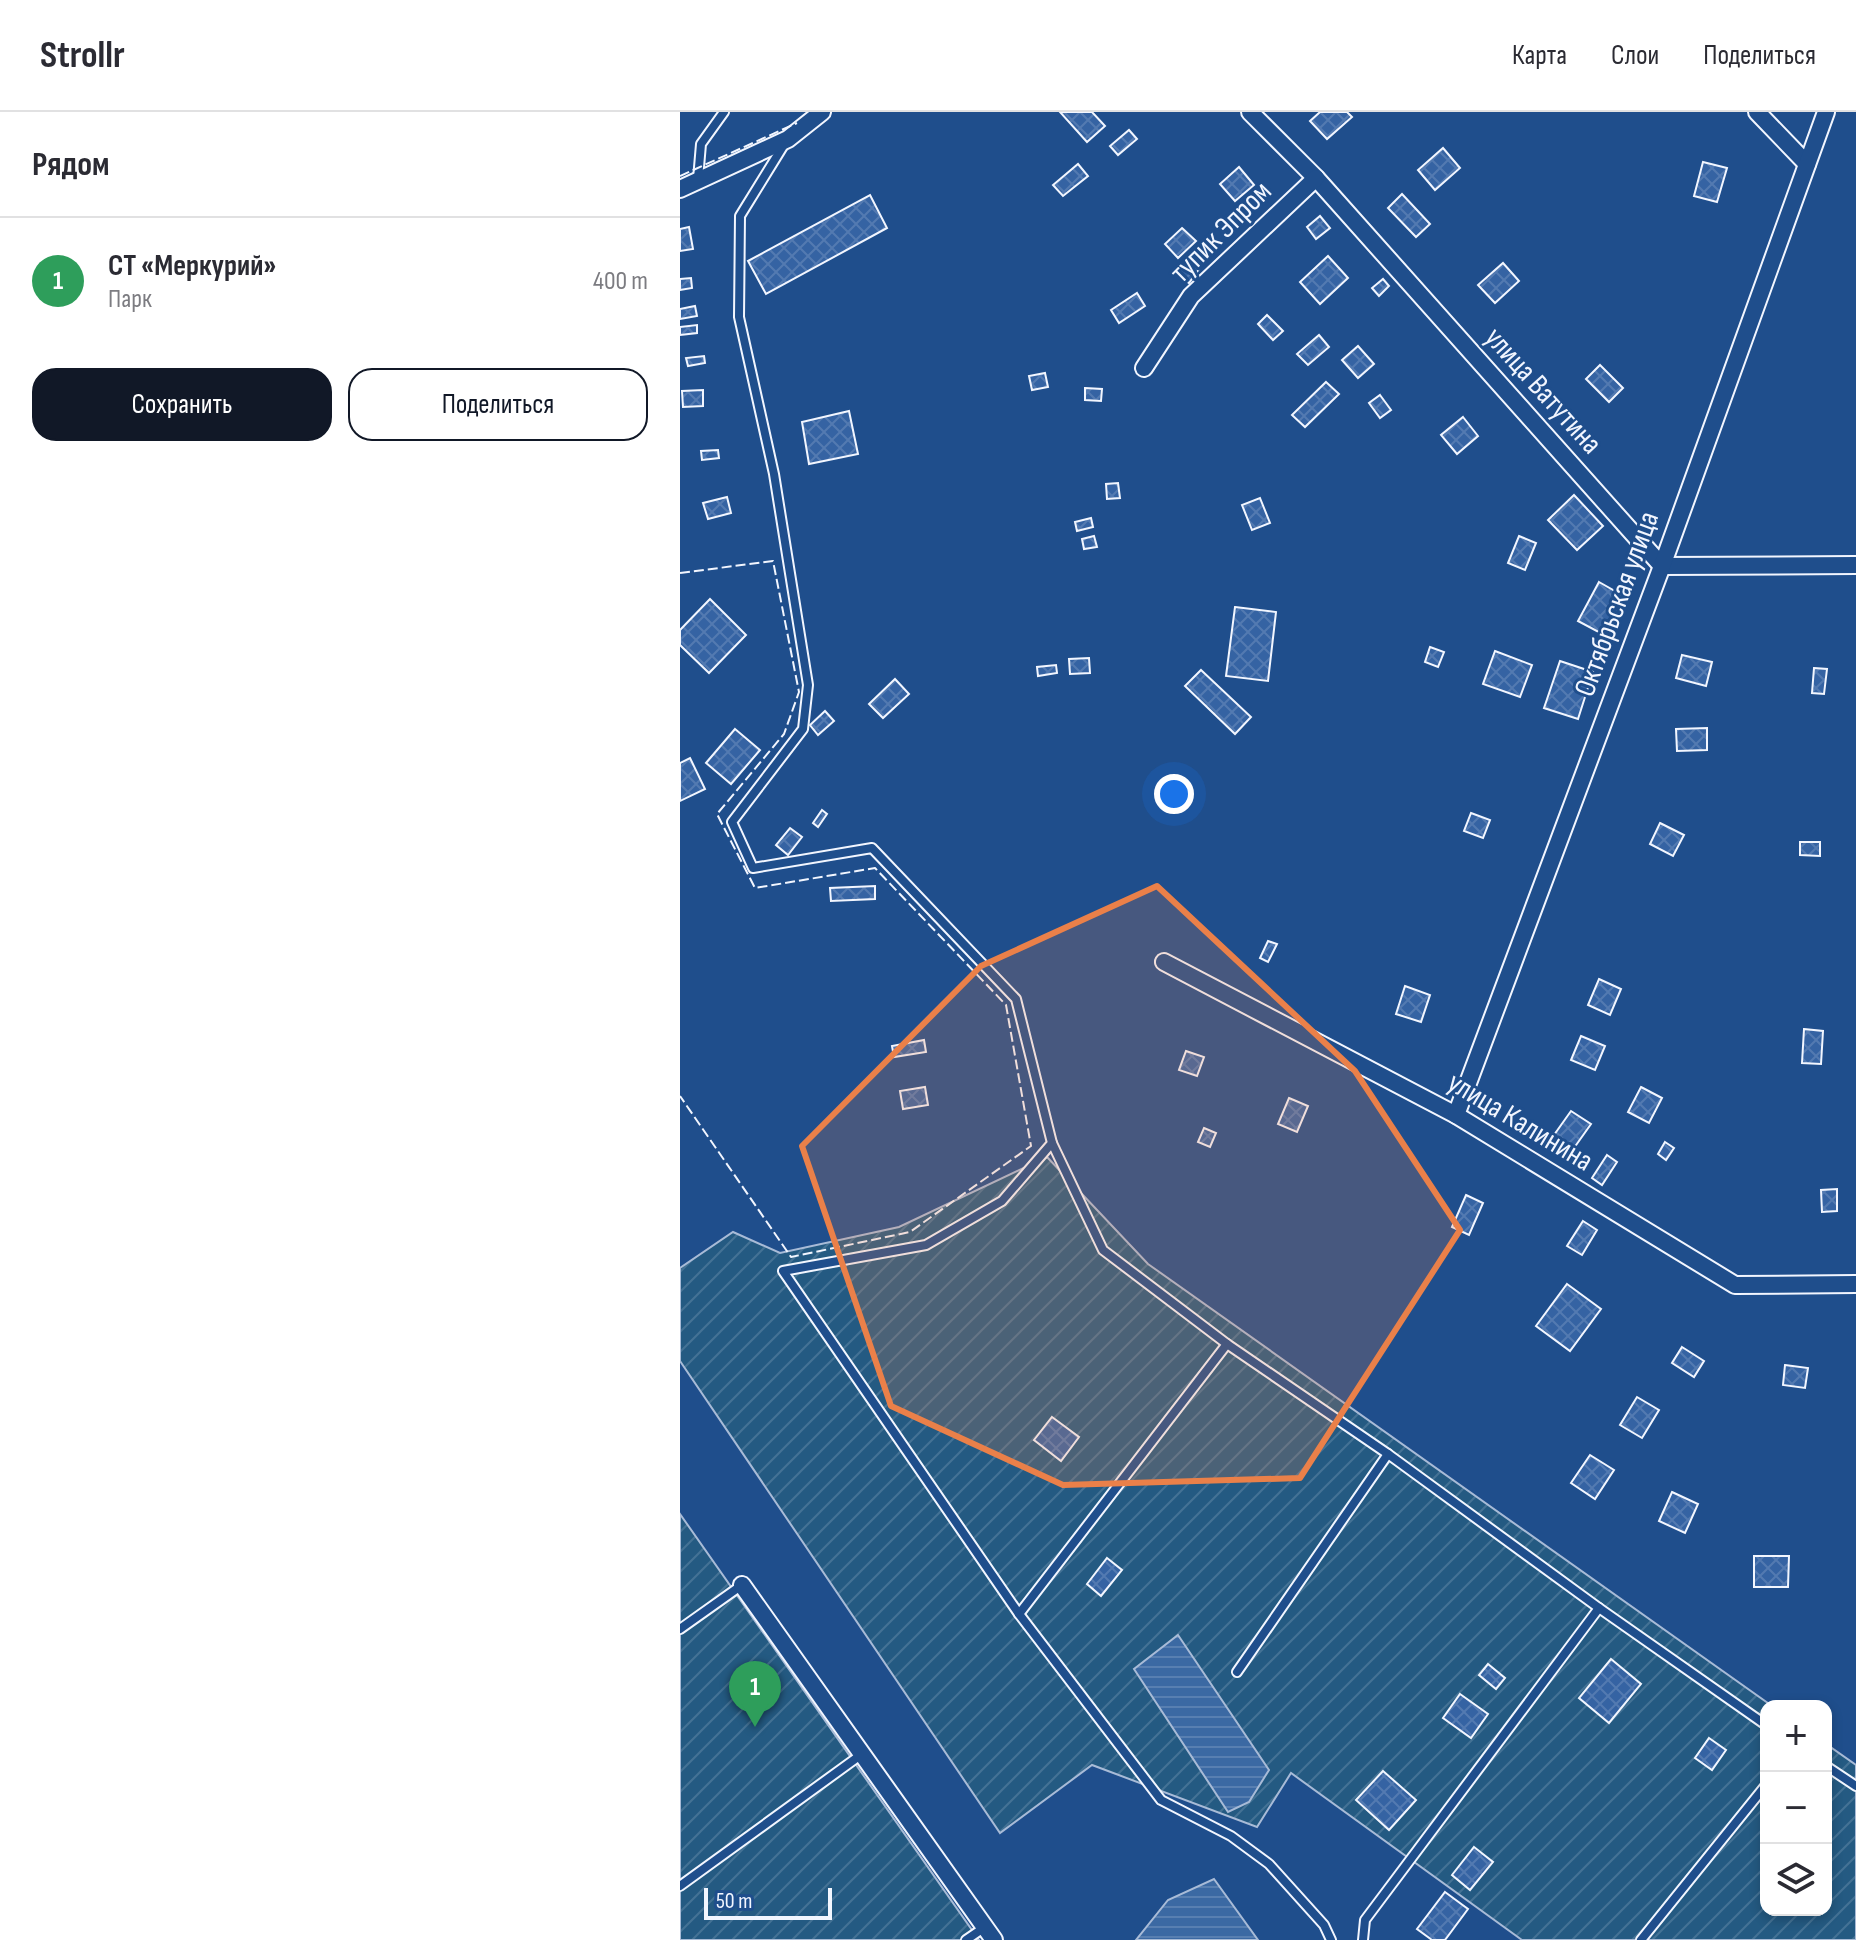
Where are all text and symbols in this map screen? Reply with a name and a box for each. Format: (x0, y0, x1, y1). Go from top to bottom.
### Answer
text: Strollr (40, 33, 125, 78)
text: Карта (1512, 39, 1567, 72)
text: Слои (1611, 39, 1659, 72)
text: Поделиться (1703, 39, 1816, 72)
text: Рядом (32, 144, 110, 185)
street label: тупик Эпром (1163, 174, 1279, 290)
text: СТ «Меркурий» (108, 248, 276, 284)
text: 1 (53, 266, 63, 297)
text: 400 m (593, 266, 648, 297)
text: Парк (108, 284, 152, 315)
street label: улица Ватутина (1477, 320, 1609, 462)
button: Сохранить (32, 368, 332, 441)
button: Поделиться (348, 368, 648, 441)
street label: Октябрьская улица (1567, 507, 1667, 701)
your location (1154, 774, 1194, 814)
street label: улица Калинина (1441, 1065, 1599, 1179)
pin: 1 (729, 1661, 781, 1727)
map controls (1760, 1700, 1832, 1916)
button: + (1760, 1700, 1832, 1772)
button: − (1760, 1772, 1832, 1844)
button: layers (1760, 1844, 1832, 1916)
scale bar (704, 1884, 832, 1920)
text: 50 m (716, 1888, 752, 1915)

